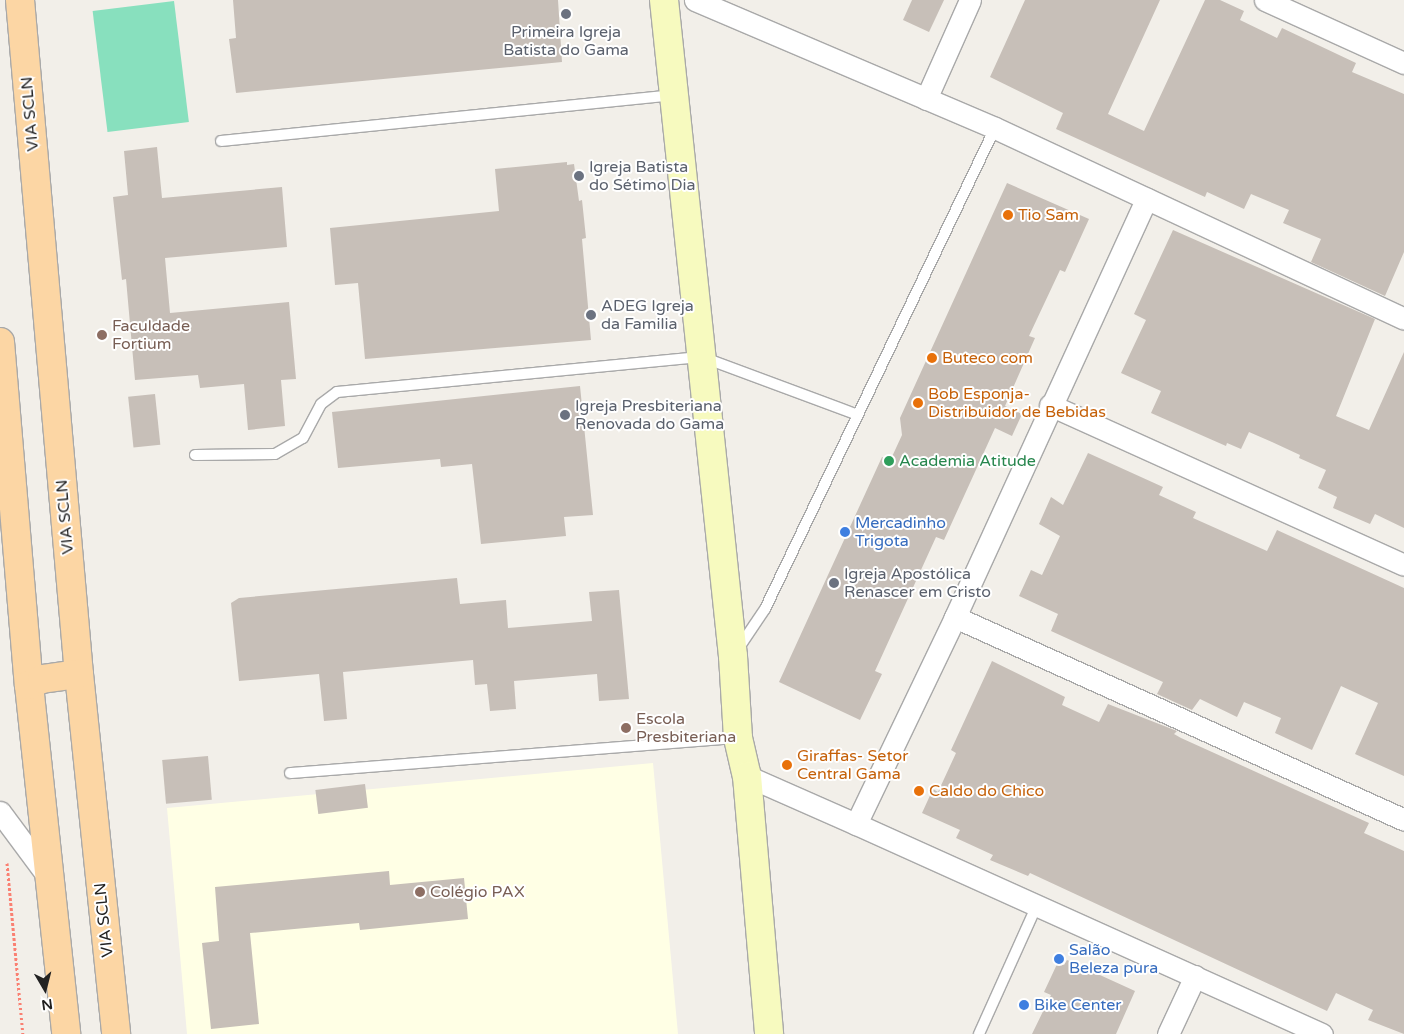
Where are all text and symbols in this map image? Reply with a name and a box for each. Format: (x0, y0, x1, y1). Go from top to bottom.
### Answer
marker: Primeira Igreja Batista do Gama (560, 8, 572, 20)
place label: Primeira Igreja Batista do Gama (503, 22, 629, 60)
street label: VIA SCLN (17, 76, 43, 152)
place label: Igreja Batista do Sétimo Dia (589, 157, 695, 195)
marker: Igreja Batista do Sétimo Dia (573, 170, 585, 182)
place label: Tio Sam (1018, 205, 1079, 225)
marker: Tio Sam (1002, 209, 1014, 221)
place label: ADEG Igreja da Familia (601, 296, 694, 334)
marker: ADEG Igreja da Familia (585, 309, 597, 321)
place label: Faculdade Fortium (112, 316, 190, 354)
marker: Faculdade Fortium (96, 329, 108, 341)
place label: Buteco com (942, 348, 1033, 368)
marker: Buteco com (926, 352, 938, 364)
place label: Bob Esponja- Distribuidor de Bebidas (928, 384, 1106, 422)
place label: Igreja Presbiteriana Renovada do Gama (575, 396, 724, 434)
marker: Bob Esponja- Distribuidor de Bebidas (912, 397, 924, 409)
marker: Igreja Presbiteriana Renovada do Gama (559, 409, 571, 421)
place label: Academia Atitude (899, 451, 1036, 471)
marker: Academia Atitude (883, 455, 895, 467)
street label: VIA SCLN (52, 479, 78, 555)
place label: Mercadinho Trigota (855, 513, 946, 551)
marker: Mercadinho Trigota (839, 526, 851, 538)
place label: Igreja Apostólica Renascer em Cristo (844, 564, 991, 602)
marker: Igreja Apostólica Renascer em Cristo (828, 577, 840, 589)
place label: Escola Presbiteriana (636, 709, 736, 747)
marker: Escola Presbiteriana (620, 722, 632, 734)
place label: Giraffas- Setor Central Gama (797, 746, 908, 784)
marker: Giraffas- Setor Central Gama (781, 759, 793, 771)
place label: Caldo do Chico (929, 781, 1044, 801)
marker: Caldo do Chico (913, 785, 925, 797)
street label: VIA SCLN (91, 882, 117, 958)
place label: Colégio PAX (430, 882, 525, 902)
marker: Colégio PAX (414, 886, 426, 898)
place label: Salão Beleza pura (1069, 940, 1158, 978)
marker: Salão Beleza pura (1053, 953, 1065, 965)
north arrow (20, 964, 70, 1014)
text: N (40, 995, 54, 1014)
place label: Bike Center (1034, 995, 1121, 1015)
marker: Bike Center (1018, 999, 1030, 1011)

